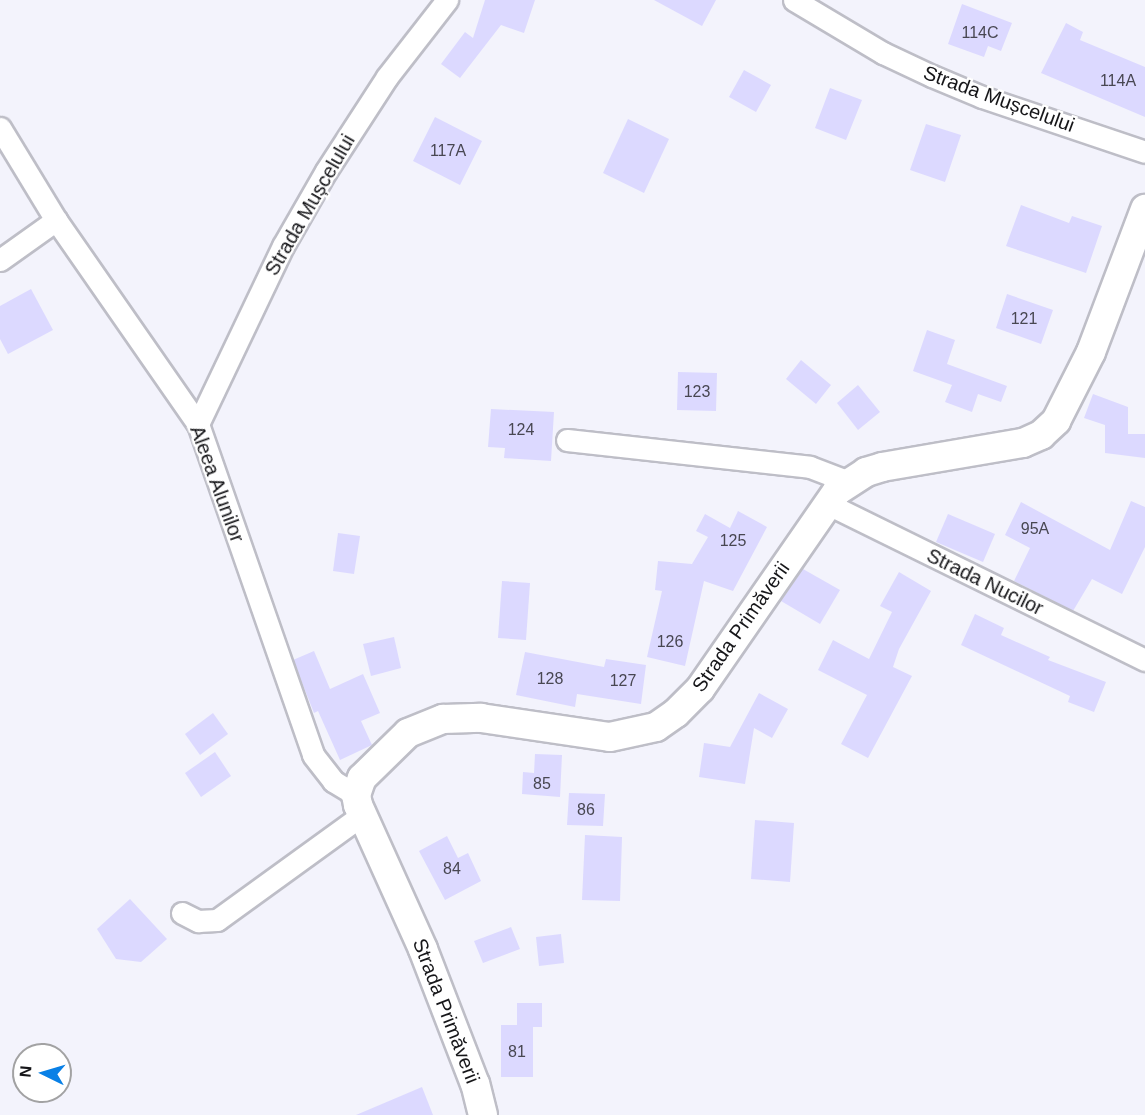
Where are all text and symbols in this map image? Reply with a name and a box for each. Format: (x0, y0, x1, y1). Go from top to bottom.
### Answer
house number: 114C (961, 23, 999, 43)
street label: Strada Mușcelului (920, 61, 1078, 137)
house number: 114A (1100, 71, 1136, 91)
street label: Strada Mușcelului (260, 130, 360, 280)
house number: 117A (430, 141, 466, 161)
house number: 121 (1011, 309, 1037, 329)
house number: 123 (684, 382, 710, 402)
house number: 124 (508, 420, 534, 440)
street label: Aleea Alunilor (185, 422, 249, 546)
house number: 95A (1021, 519, 1049, 539)
house number: 125 (720, 531, 746, 551)
street label: Strada Nucilor (923, 543, 1047, 621)
street label: Strada Primăverii (687, 557, 795, 697)
house number: 126 (657, 632, 683, 652)
house number: 128 (537, 669, 563, 689)
house number: 127 (610, 671, 636, 691)
house number: 85 (533, 774, 551, 794)
house number: 86 (577, 800, 595, 820)
house number: 84 (443, 859, 461, 879)
street label: Strada Primăverii (407, 935, 485, 1087)
house number: 81 (508, 1042, 526, 1062)
north arrow (12, 1043, 72, 1103)
text: N (17, 1065, 35, 1078)

